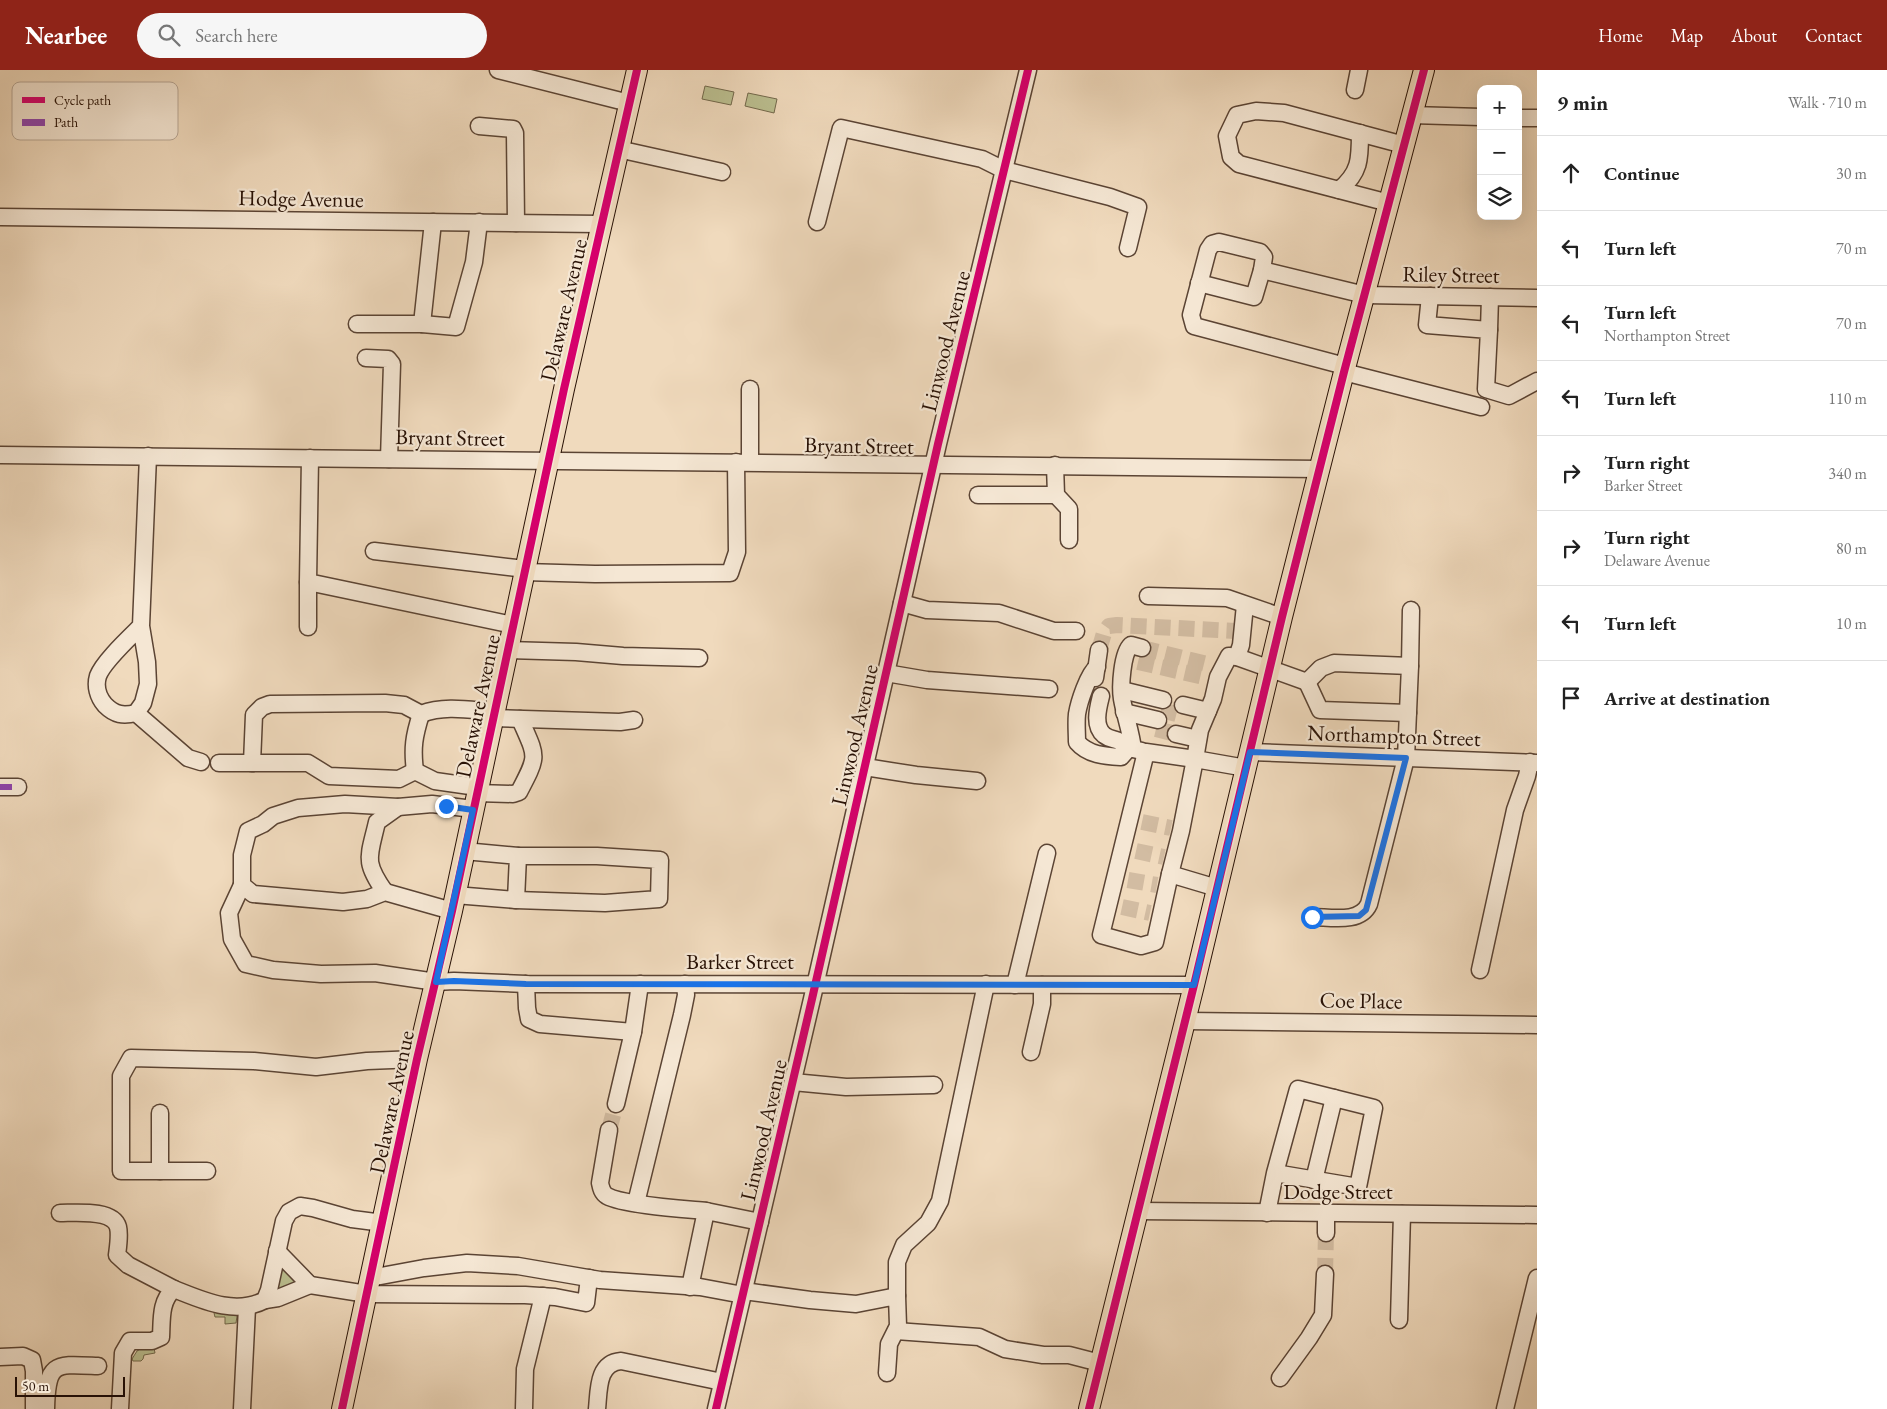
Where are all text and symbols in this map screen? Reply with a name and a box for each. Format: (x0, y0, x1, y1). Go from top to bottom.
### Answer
search box (137, 13, 487, 58)
text: Nearbee (25, 20, 107, 51)
icon: search (155, 21, 183, 49)
text: Search here (195, 23, 278, 48)
text: Home (1598, 24, 1643, 47)
text: Map (1671, 24, 1703, 47)
text: About (1731, 24, 1777, 47)
text: Contact (1805, 24, 1862, 47)
legend (12, 82, 178, 140)
map controls (1477, 85, 1522, 220)
button: + (1477, 85, 1522, 130)
text: 9 min (1557, 89, 1608, 116)
text: Cycle path (54, 91, 111, 109)
text: Walk · 710 m (1788, 92, 1867, 113)
text: Path (54, 113, 78, 131)
button: − (1477, 130, 1522, 175)
icon: ahead (1557, 159, 1585, 187)
text: Continue (1604, 161, 1679, 186)
text: 30 m (1836, 163, 1867, 184)
button: layers (1477, 175, 1522, 220)
street label: Hodge Avenue (238, 183, 364, 214)
icon: left (1557, 234, 1585, 262)
street label: Delaware Avenue (533, 235, 594, 384)
text: Turn left (1604, 236, 1676, 261)
text: 70 m (1836, 238, 1867, 259)
street label: Riley Street (1402, 259, 1500, 290)
street label: Linwood Avenue (914, 267, 977, 415)
text: Turn left (1604, 300, 1676, 325)
icon: left (1557, 309, 1585, 337)
text: 70 m (1836, 313, 1867, 334)
text: Northampton Street (1604, 325, 1730, 346)
icon: left (1557, 384, 1585, 412)
text: Turn left (1604, 386, 1676, 411)
text: 110 m (1828, 388, 1867, 409)
street label: Bryant Street (395, 422, 505, 453)
street label: Bryant Street (804, 430, 914, 461)
text: Turn right (1604, 450, 1690, 475)
icon: right (1557, 459, 1585, 487)
text: 340 m (1828, 463, 1867, 484)
text: Barker Street (1604, 475, 1683, 496)
text: Turn right (1604, 525, 1690, 550)
icon: right (1557, 534, 1585, 562)
text: 80 m (1836, 538, 1867, 559)
text: Delaware Avenue (1604, 550, 1710, 571)
icon: left (1557, 609, 1585, 637)
text: Turn left (1604, 611, 1676, 636)
text: 10 m (1836, 613, 1867, 634)
street label: Delaware Avenue (448, 631, 507, 780)
street label: Linwood Avenue (824, 661, 885, 809)
icon: arrive (1557, 684, 1585, 712)
text: Arrive at destination (1604, 686, 1770, 711)
street label: Northampton Street (1307, 718, 1481, 753)
route end (435, 795, 458, 818)
route start (1301, 906, 1324, 929)
street label: Barker Street (686, 947, 794, 976)
street label: Coe Place (1319, 985, 1403, 1016)
street label: Delaware Avenue (362, 1027, 421, 1176)
street label: Linwood Avenue (733, 1056, 794, 1204)
street label: Dodge Street (1283, 1177, 1393, 1206)
scale bar (15, 1374, 125, 1397)
text: 50 m (22, 1377, 49, 1395)

